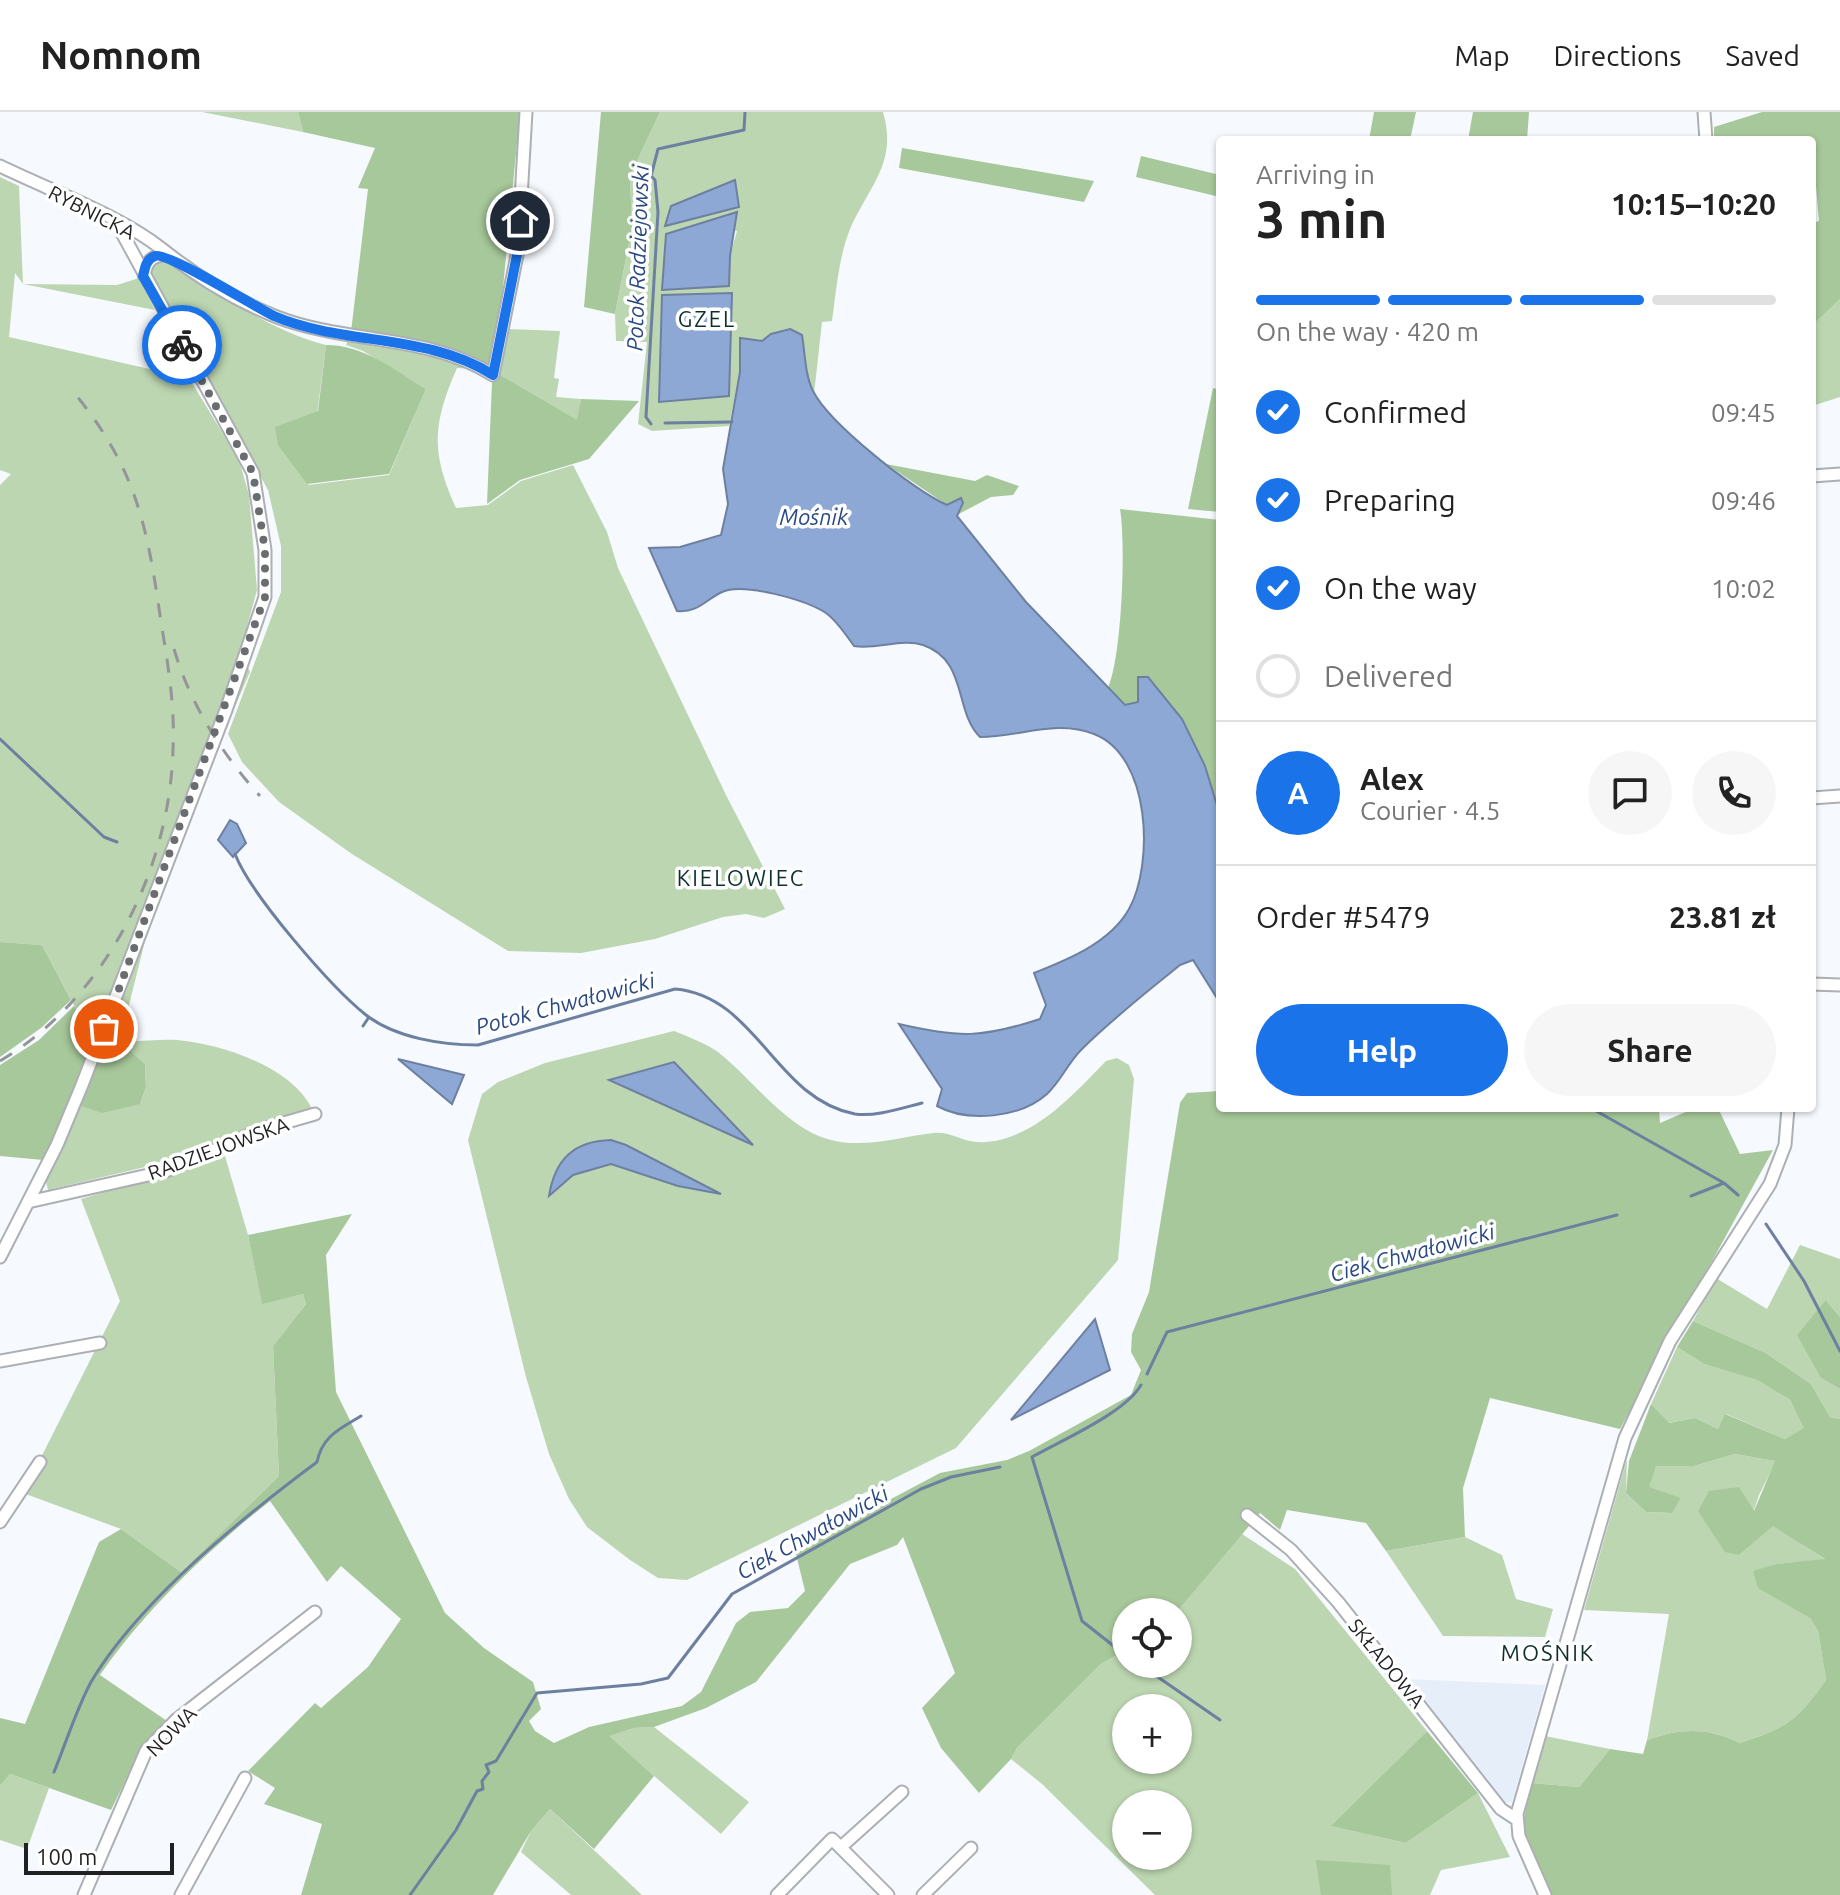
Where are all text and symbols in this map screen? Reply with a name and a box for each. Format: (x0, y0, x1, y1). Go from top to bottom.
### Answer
text: Nomnom (40, 34, 202, 76)
text: Map (1454, 40, 1510, 71)
text: Directions (1554, 40, 1681, 71)
text: Saved (1725, 40, 1800, 71)
text: Arriving in (1256, 160, 1375, 189)
water label: Potok Radziejowski (621, 163, 653, 351)
street label: RYBNICKA (45, 180, 139, 244)
pin (486, 187, 554, 255)
text: 10:15–10:20 (1611, 187, 1776, 221)
text: 3 min (1256, 190, 1387, 248)
icon: home (498, 199, 542, 243)
courier (142, 305, 222, 385)
district label: GZEL (678, 306, 736, 331)
text: On the way · 420 m (1256, 317, 1479, 346)
icon: bike (160, 323, 204, 367)
icon: check (1256, 390, 1300, 434)
text: Confirmed (1324, 395, 1467, 429)
text: 09:45 (1711, 398, 1776, 427)
icon: check (1256, 478, 1300, 522)
text: Preparing (1324, 483, 1456, 517)
text: 09:46 (1711, 486, 1776, 515)
water label: Mośnik (780, 504, 849, 529)
icon: check (1256, 566, 1300, 610)
text: On the way (1324, 571, 1477, 605)
text: 10:02 (1711, 574, 1776, 603)
text: Delivered (1324, 659, 1453, 693)
button: chat (1588, 751, 1672, 835)
button: phone (1692, 751, 1776, 835)
text: Alex (1360, 762, 1424, 796)
text: A (1287, 776, 1309, 810)
text: Courier · 4.5 (1360, 796, 1500, 825)
district label: KIELOWIEC (677, 865, 805, 890)
text: Order #5479 (1256, 900, 1430, 934)
text: 23.81 zł (1669, 900, 1776, 934)
water label: Potok Chwałowicki (473, 967, 659, 1039)
pin (70, 995, 138, 1063)
button: Help (1256, 1004, 1508, 1096)
button: Share (1524, 1004, 1776, 1096)
icon: bag (82, 1007, 126, 1051)
street label: RADZIEJOWSKA (144, 1112, 292, 1184)
water label: Ciek Chwałowicki (1327, 1218, 1499, 1286)
water label: Ciek Chwałowicki (732, 1479, 894, 1584)
map controls (1112, 1598, 1192, 1870)
button: locate (1112, 1598, 1192, 1678)
street label: SKŁADOWA (1344, 1614, 1430, 1712)
district label: MOŚNIK (1501, 1639, 1595, 1665)
button: + (1112, 1694, 1192, 1774)
street label: NOWA (141, 1701, 201, 1761)
button: − (1112, 1790, 1192, 1870)
scale bar (24, 1839, 174, 1875)
text: 100 m (36, 1844, 97, 1869)

